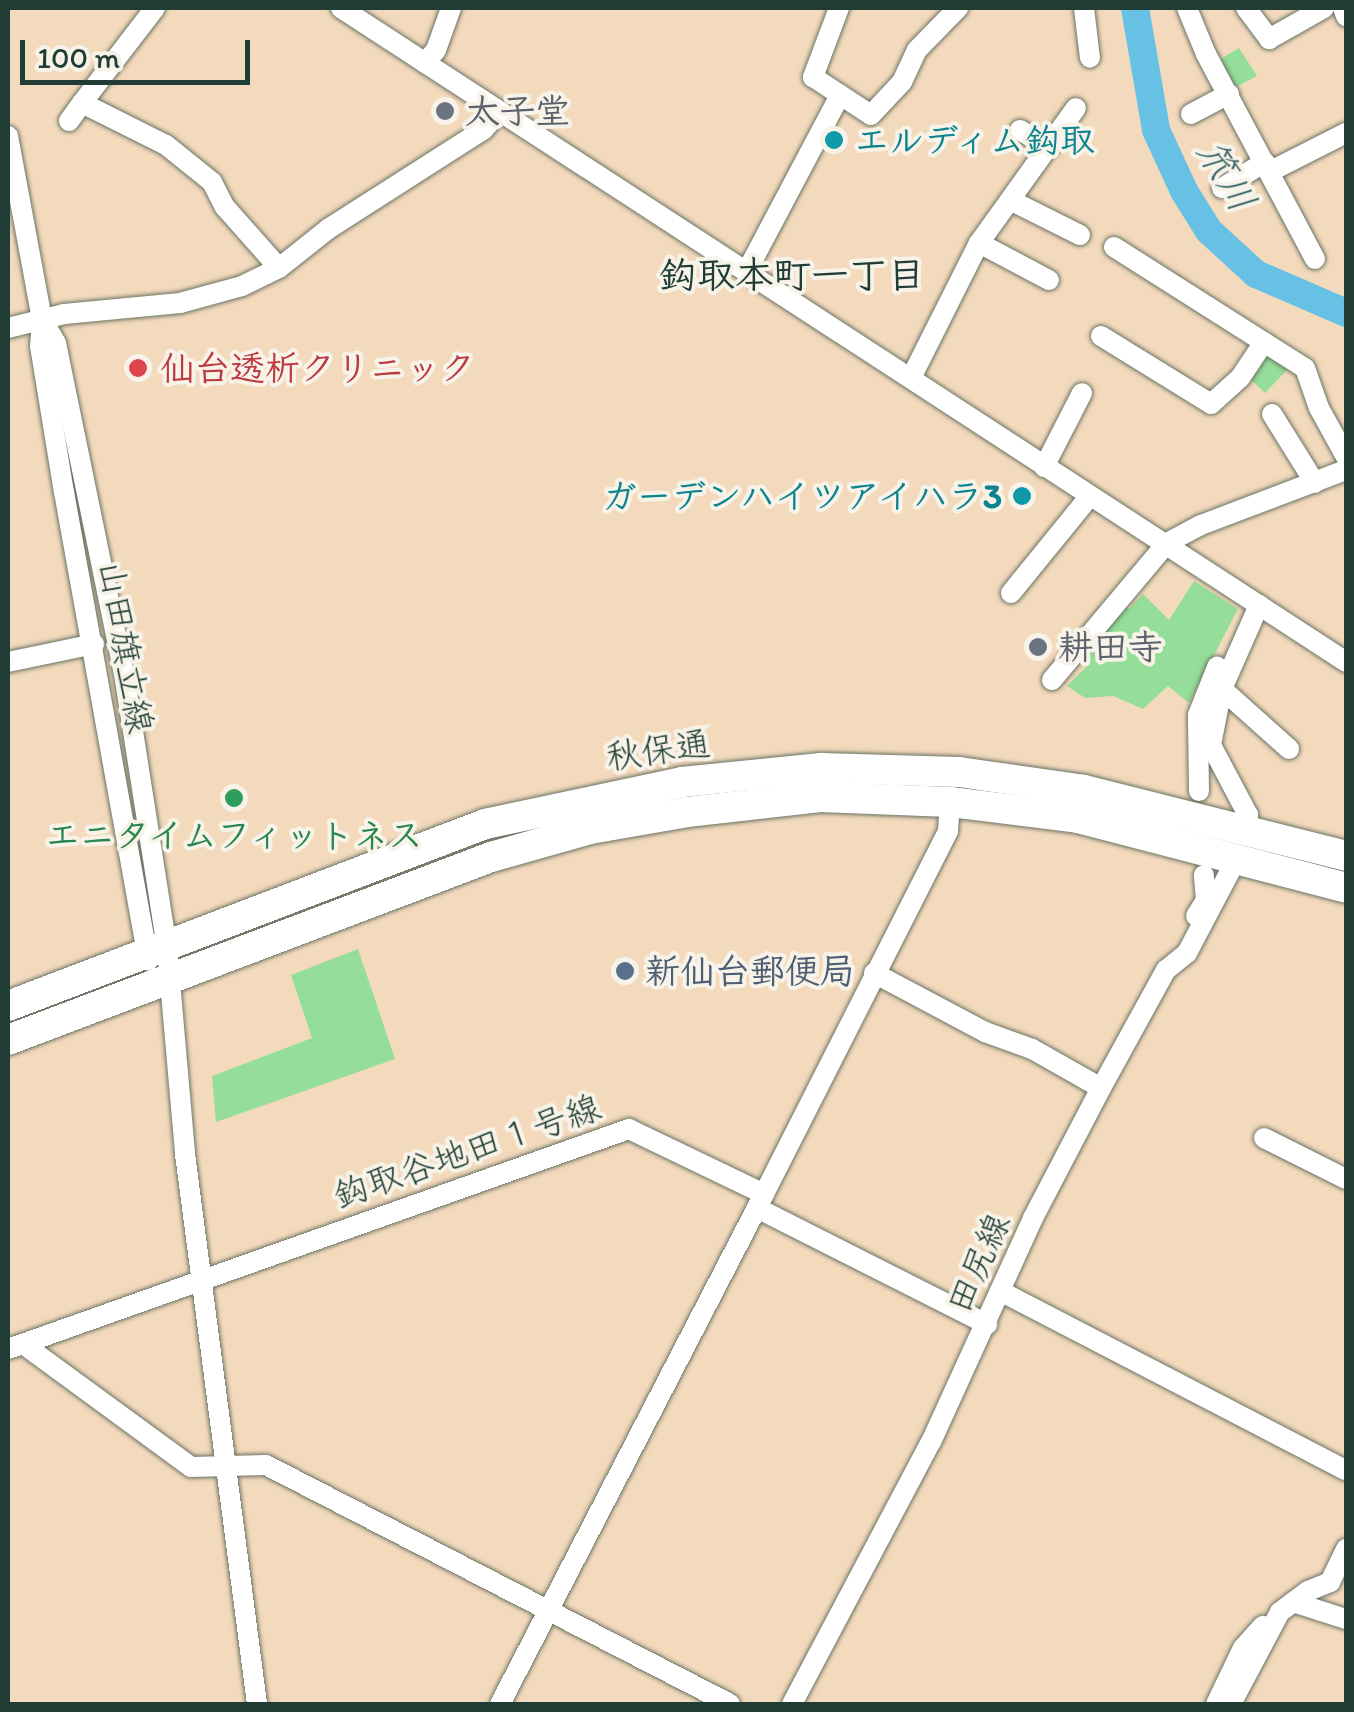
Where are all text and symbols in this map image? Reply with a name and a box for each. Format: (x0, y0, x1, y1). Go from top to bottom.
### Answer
scale bar (25, 20, 255, 82)
text: 100 m (37, 39, 120, 76)
place label: 太子堂 (465, 90, 570, 132)
marker: 太子堂 (434, 100, 456, 122)
place label: エルディム鈎取 (854, 119, 1099, 161)
marker: エルディム鈎取 (823, 129, 845, 151)
water label: 笊川 (1187, 132, 1265, 220)
district label: 鈎取本町一丁目 (659, 253, 925, 299)
place label: 仙台透析クリニック (160, 347, 475, 389)
marker: 仙台透析クリニック (125, 355, 151, 381)
place label: ガーデンハイツアイハラ3 (598, 475, 1002, 517)
marker: ガーデンハイツアイハラ3 (1011, 485, 1033, 507)
street label: 山田旗立線 (90, 557, 162, 737)
place label: 耕田寺 (1058, 626, 1163, 668)
marker: 耕田寺 (1027, 636, 1049, 658)
street label: 秋保通 (603, 722, 713, 778)
marker: エニタイムフィットネス (223, 787, 245, 809)
place label: エニタイムフィットネス (42, 814, 426, 856)
place label: 新仙台郵便局 (645, 950, 855, 992)
marker: 新仙台郵便局 (614, 960, 636, 982)
street label: 鈎取谷地田１号線 (328, 1086, 606, 1216)
street label: 田尻線 (937, 1206, 1019, 1320)

